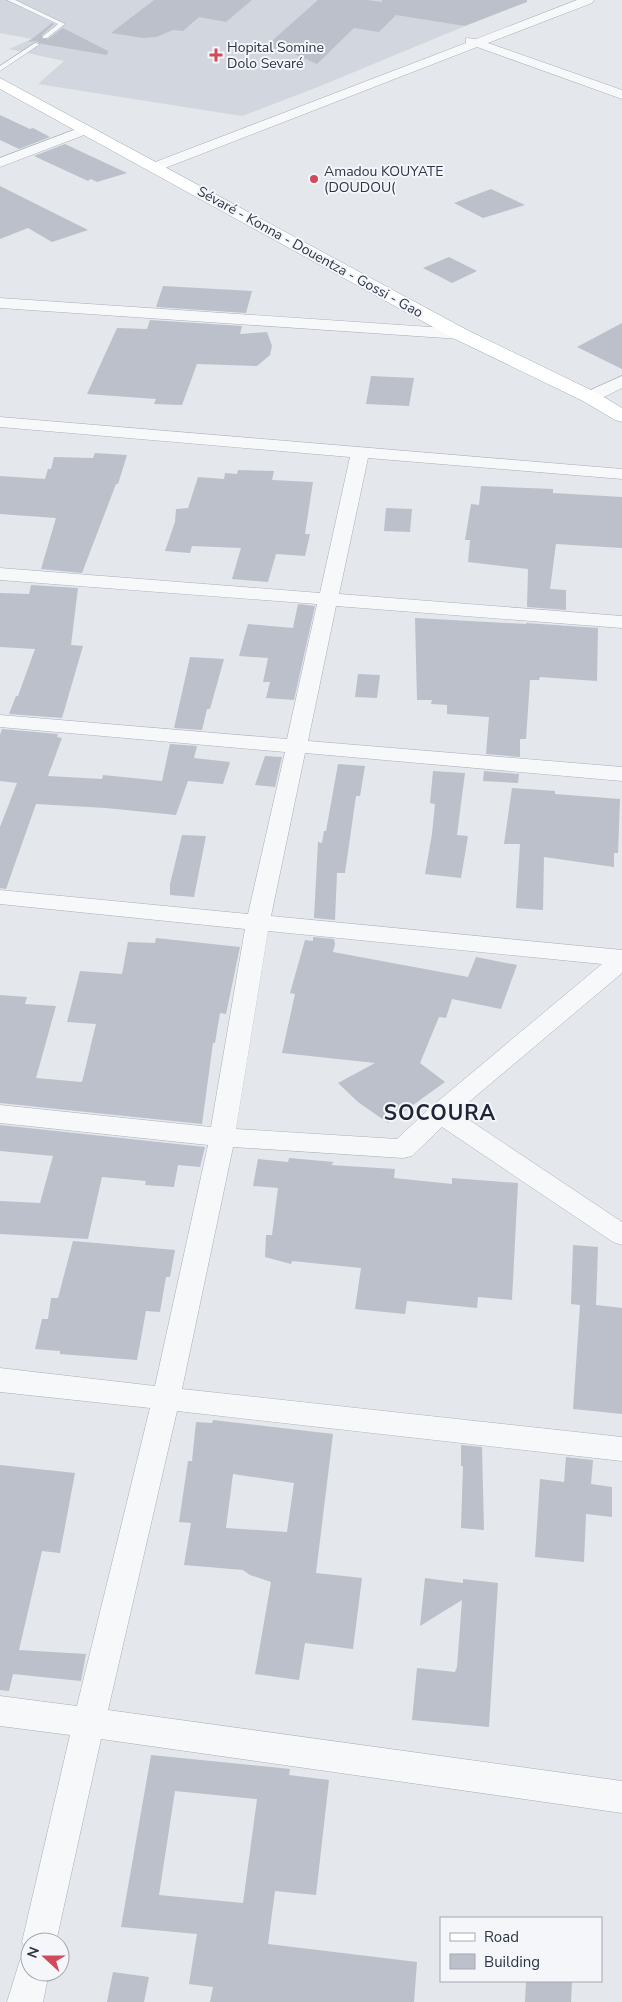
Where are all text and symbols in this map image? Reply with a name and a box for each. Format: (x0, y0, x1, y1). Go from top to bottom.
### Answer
place label: Hopital Somine Dolo Sevaré (227, 38, 324, 73)
marker: Hopital Somine Dolo Sevaré (209, 48, 223, 62)
place label: Amadou KOUYATE (DOUDOU( (324, 162, 443, 197)
marker: Amadou KOUYATE (DOUDOU( (308, 173, 320, 185)
street label: Sévaré - Konna - Douentza - Gossi - Gao (194, 182, 426, 322)
district label: SOCOURA (384, 1099, 496, 1127)
legend (440, 1917, 602, 1982)
text: Road (484, 1927, 519, 1947)
north arrow (20, 1932, 70, 1982)
text: N (23, 1944, 44, 1961)
text: Building (484, 1952, 540, 1972)

